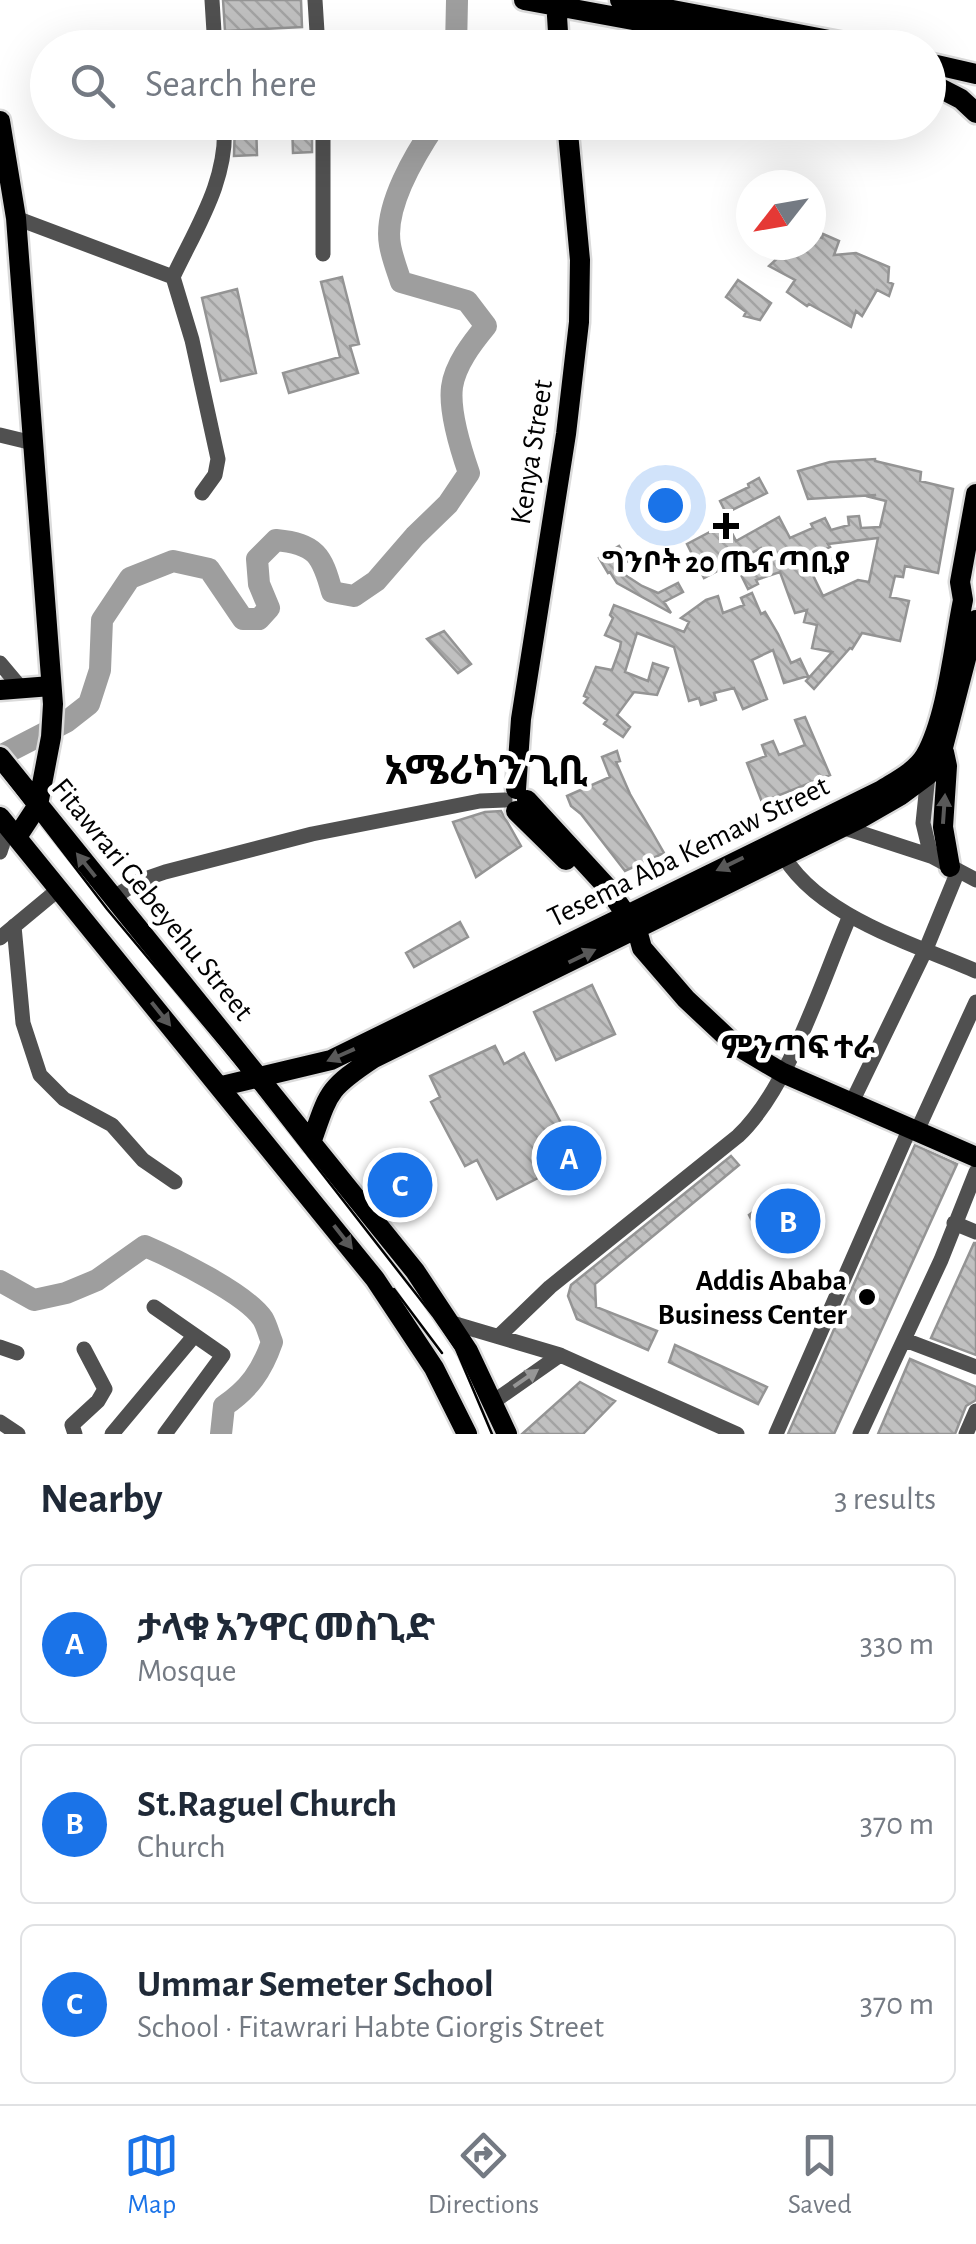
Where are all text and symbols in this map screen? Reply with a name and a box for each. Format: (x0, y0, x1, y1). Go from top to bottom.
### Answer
search box (30, 30, 946, 140)
icon: search (65, 58, 120, 113)
text: Search here (145, 66, 317, 104)
north arrow (736, 170, 826, 260)
street label: Kenya Street (506, 377, 558, 527)
your location (640, 480, 691, 531)
marker: ግንቦት 20 ጤና ጣቢያ (713, 513, 739, 539)
place label: ግንቦት 20 ጤና ጣቢያ (602, 548, 850, 578)
district label: አሜሪካን ጊቢ (384, 752, 588, 792)
street label: Tesema Aba Kemaw Street (543, 771, 834, 933)
street label: Fitawrari Gebeyehu Street (46, 773, 259, 1027)
one-way arrow (936, 792, 952, 824)
one-way arrow (76, 852, 97, 877)
one-way arrow (715, 855, 744, 872)
one-way arrow (568, 948, 597, 965)
one-way arrow (150, 1001, 171, 1026)
district label: ምንጣፍ ተራ (721, 1032, 875, 1064)
one-way arrow (326, 1047, 356, 1063)
pin: A (536, 1120, 602, 1196)
pin: C (368, 1148, 432, 1222)
pin: B (756, 1184, 820, 1258)
one-way arrow (332, 1225, 353, 1250)
place label: Addis Ababa Business Center (657, 1266, 848, 1330)
marker: Addis Ababa Business Center (856, 1286, 878, 1308)
one-way arrow (513, 1369, 539, 1388)
text: Nearby (40, 1478, 163, 1520)
text: 3 results (834, 1483, 936, 1515)
text: ታላቁ አንዋር መስጊድ (137, 1610, 435, 1648)
text: A (65, 1628, 84, 1660)
text: 330 m (860, 1628, 934, 1660)
text: Mosque (137, 1655, 237, 1687)
text: St.Raguel Church (137, 1786, 397, 1824)
text: B (65, 1808, 84, 1840)
text: 370 m (860, 1808, 934, 1840)
text: Church (137, 1831, 226, 1863)
text: Ummar Semeter School (137, 1966, 494, 2004)
text: C (66, 1988, 83, 2020)
text: 370 m (860, 1988, 934, 2020)
text: School · Fitawrari Habte Giorgis Street (137, 2011, 604, 2043)
tab: Map (124, 2128, 179, 2222)
tab: Directions (428, 2128, 539, 2222)
tab: Saved (788, 2128, 852, 2222)

